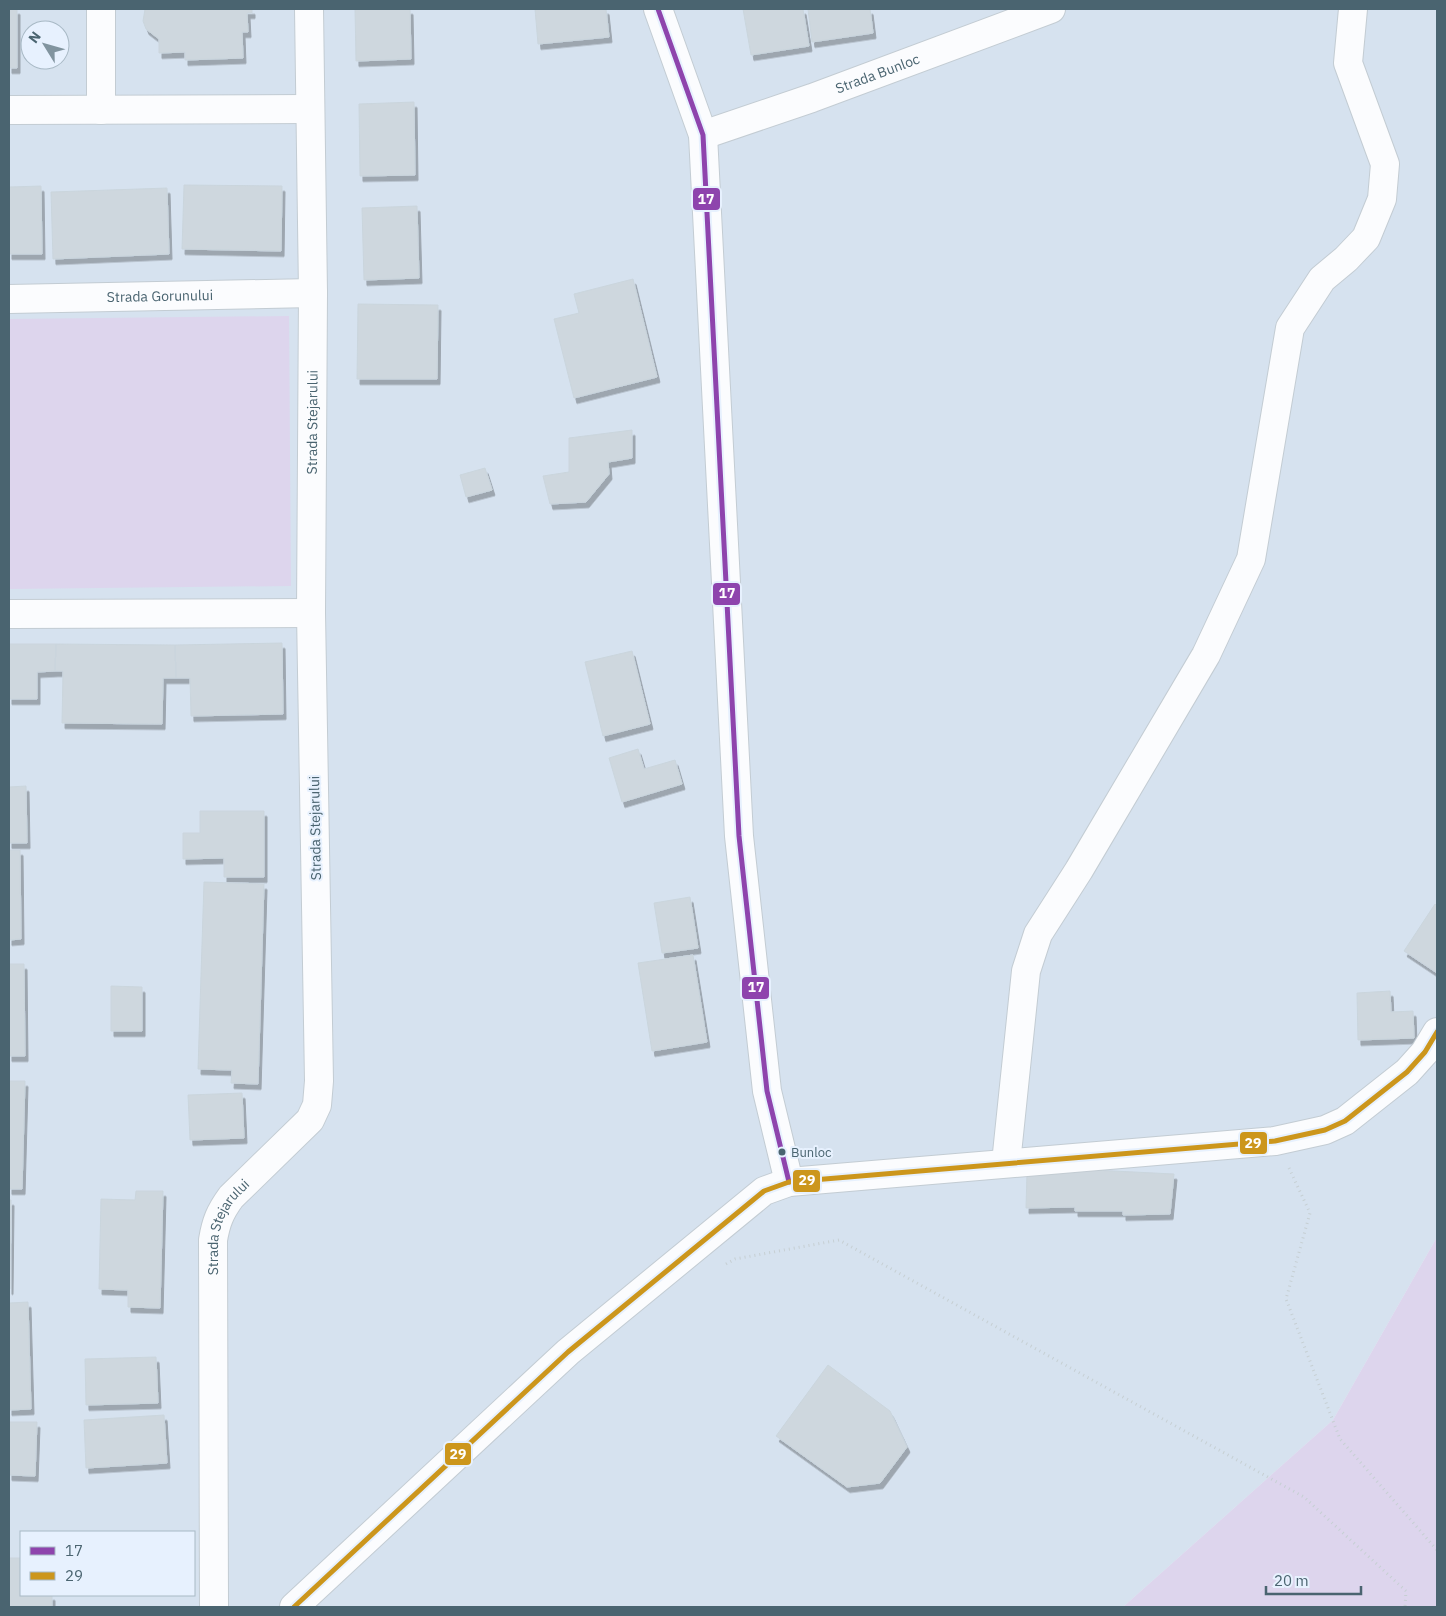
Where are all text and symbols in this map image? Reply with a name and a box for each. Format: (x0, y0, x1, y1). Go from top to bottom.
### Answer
north arrow (20, 20, 70, 70)
text: N (24, 28, 45, 47)
street label: Strada Bunloc (833, 50, 922, 97)
line badge: 17 (692, 187, 721, 211)
text: 17 (698, 190, 714, 208)
street label: Strada Gorunului (107, 286, 213, 306)
street label: Strada Stejarului (303, 370, 322, 475)
line badge: 17 (712, 582, 741, 606)
text: 17 (719, 584, 735, 602)
street label: Strada Stejarului (305, 776, 325, 880)
line badge: 17 (741, 976, 770, 1000)
text: 17 (748, 978, 764, 996)
line badge: 29 (1239, 1131, 1268, 1155)
text: 29 (1245, 1134, 1261, 1152)
place label: Bunloc (791, 1144, 832, 1161)
marker: Bunloc (777, 1147, 787, 1157)
line badge: 29 (792, 1169, 821, 1193)
text: 29 (799, 1171, 815, 1189)
street label: Strada Stejarului (204, 1175, 253, 1275)
line badge: 29 (444, 1442, 472, 1466)
text: 29 (450, 1445, 466, 1463)
legend (20, 1531, 195, 1596)
text: 17 (65, 1541, 83, 1560)
scale bar (1266, 1564, 1361, 1596)
text: 29 (65, 1566, 83, 1585)
text: 20 m (1274, 1571, 1309, 1590)

